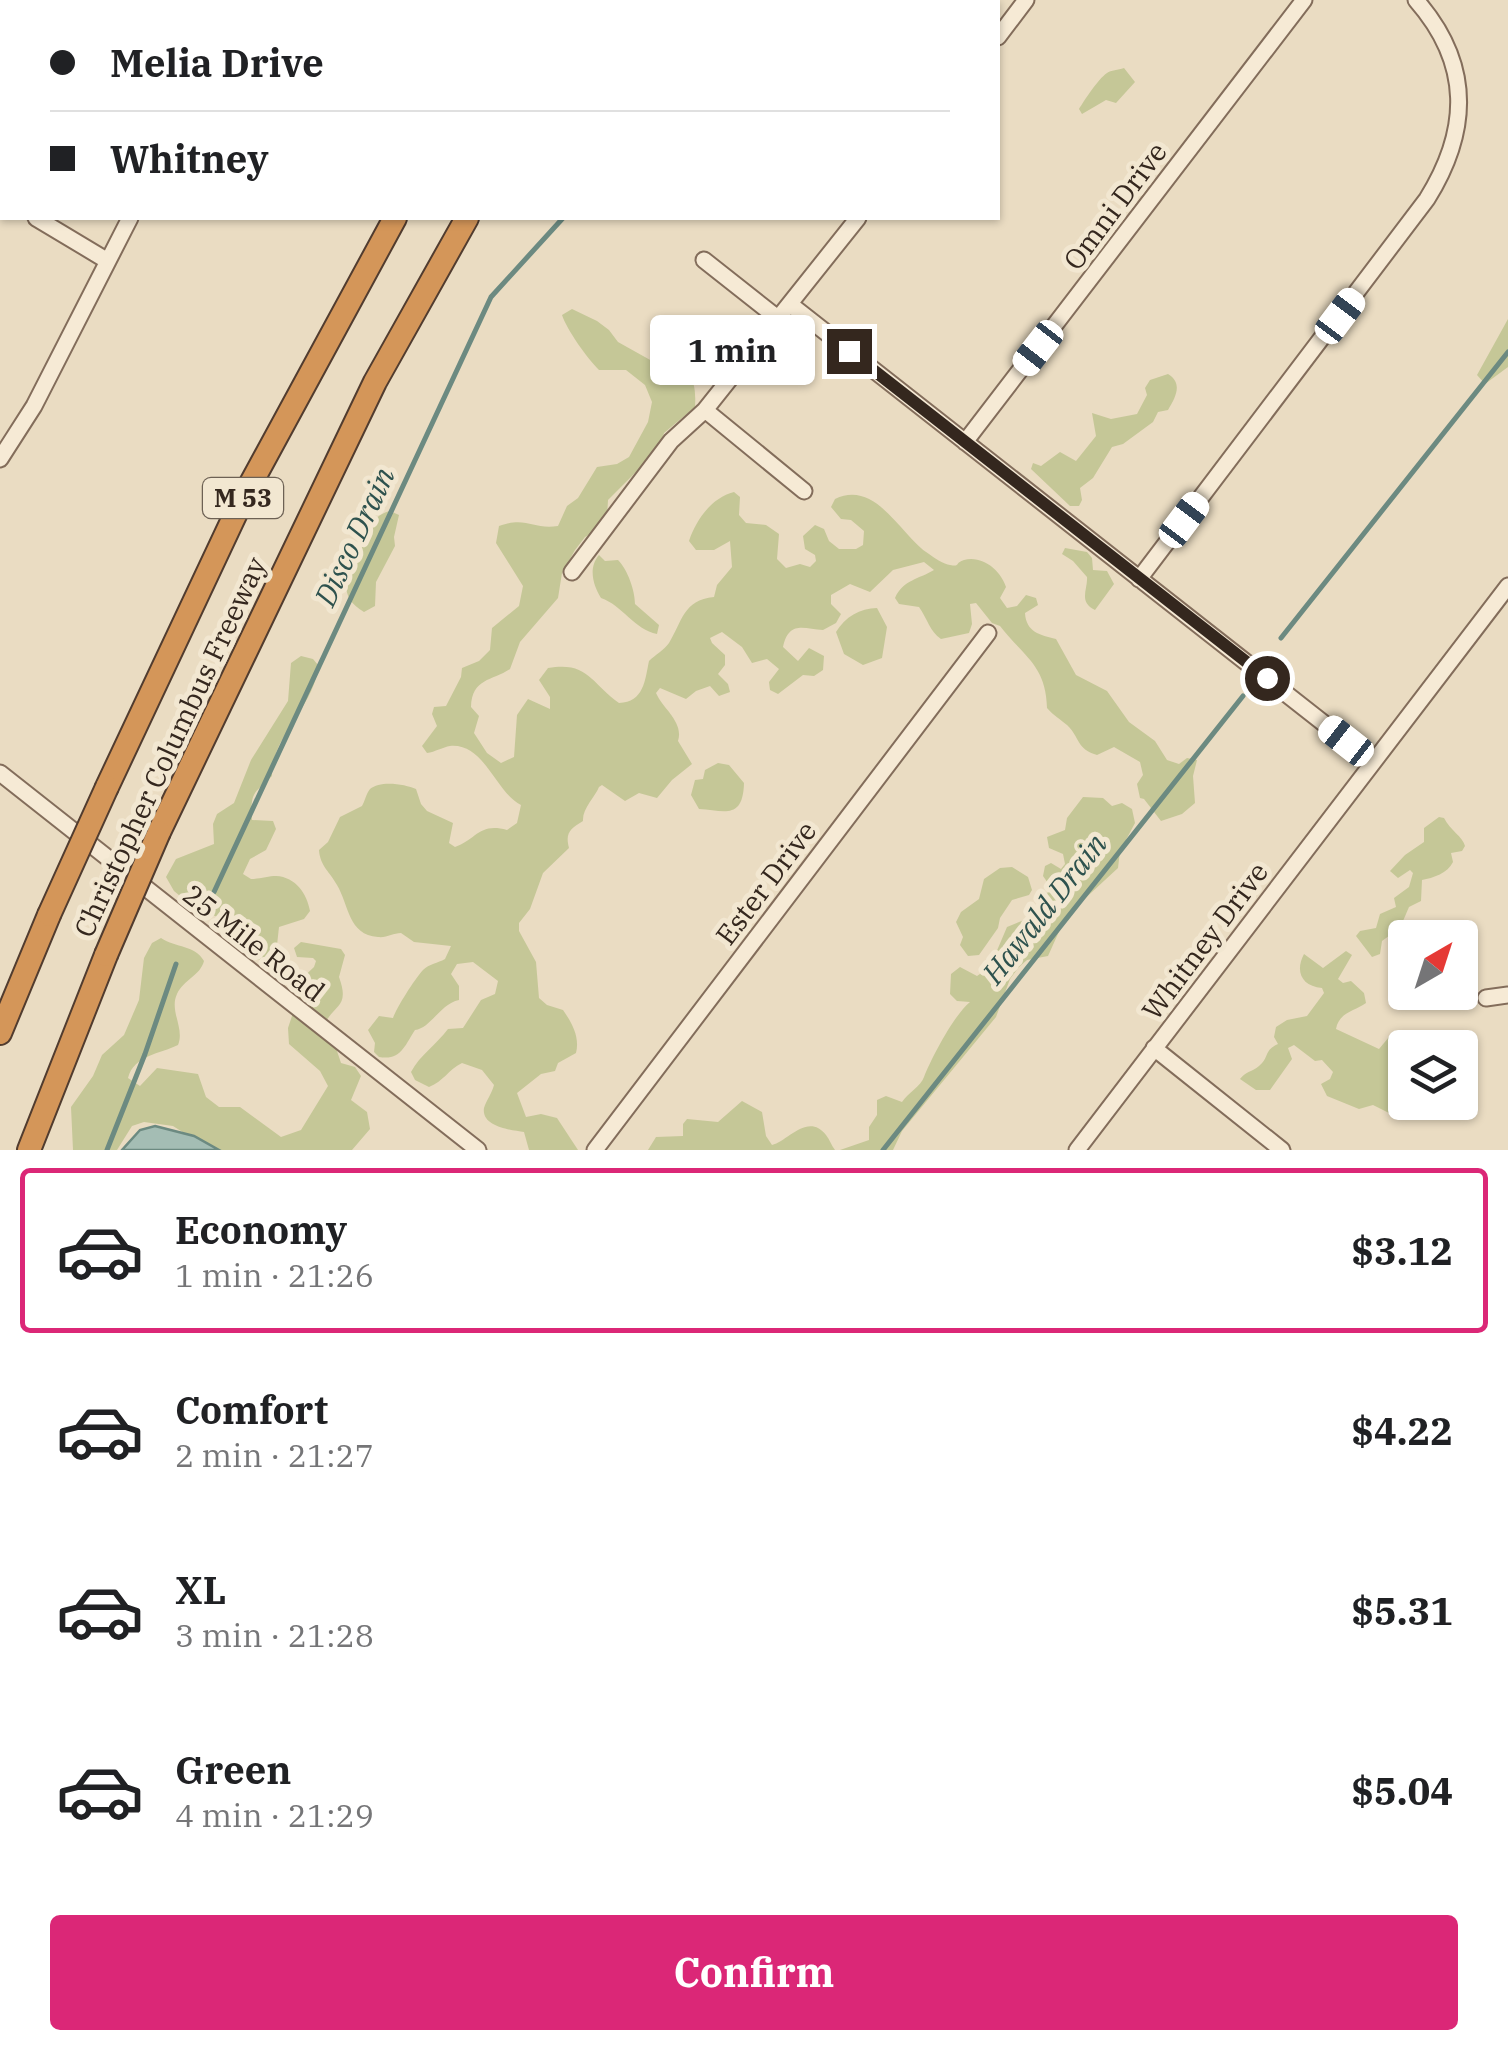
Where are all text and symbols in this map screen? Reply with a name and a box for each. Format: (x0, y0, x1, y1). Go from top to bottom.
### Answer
text: Melia Drive (110, 38, 324, 87)
text: Whitney (110, 134, 269, 183)
street label: Omni Drive (1055, 134, 1175, 277)
car (1310, 283, 1370, 349)
car (1008, 315, 1068, 381)
callout: 1 min (649, 316, 814, 386)
text: 1 min (688, 329, 777, 371)
route end (827, 329, 872, 374)
water label: Disco Drain (304, 461, 403, 613)
road number: M 53 (203, 478, 283, 518)
car (1154, 487, 1214, 553)
street label: Christopher Columbus Freeway (65, 551, 274, 943)
route start (1245, 656, 1290, 701)
car (1313, 711, 1379, 771)
street label: Ester Drive (707, 813, 824, 952)
water label: Hawald Drain (972, 825, 1115, 992)
street label: Whitney Drive (1133, 854, 1276, 1027)
street label: 25 Mile Road (176, 876, 333, 1010)
north arrow (1388, 920, 1478, 1010)
map controls (1388, 920, 1478, 1120)
button: layers (1388, 1030, 1478, 1120)
text: Economy (175, 1205, 347, 1254)
icon: car (55, 1206, 145, 1296)
text: $3.12 (1351, 1226, 1453, 1275)
text: 1 min · 21:26 (175, 1254, 374, 1296)
text: Comfort (175, 1385, 328, 1434)
icon: car (55, 1386, 145, 1476)
text: $4.22 (1351, 1406, 1453, 1455)
text: 2 min · 21:27 (175, 1434, 374, 1476)
text: XL (175, 1565, 226, 1614)
icon: car (55, 1566, 145, 1656)
text: $5.31 (1351, 1586, 1453, 1635)
text: 3 min · 21:28 (175, 1614, 374, 1656)
text: Green (175, 1745, 291, 1794)
icon: car (55, 1746, 145, 1836)
text: $5.04 (1351, 1766, 1453, 1815)
text: 4 min · 21:29 (175, 1794, 374, 1836)
button: Confirm (50, 1915, 1458, 2030)

